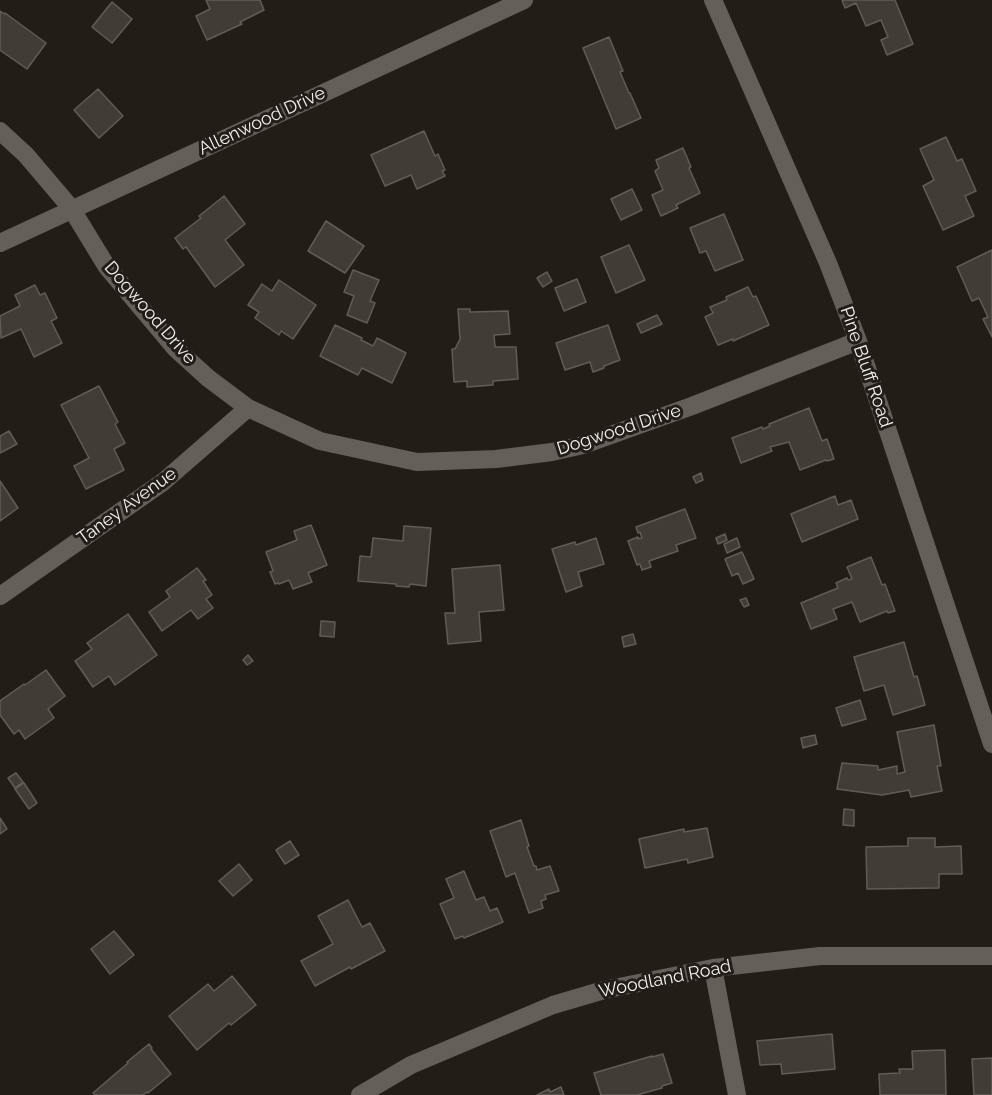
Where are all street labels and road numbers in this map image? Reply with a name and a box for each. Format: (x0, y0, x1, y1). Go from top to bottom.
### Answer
street label: Allenwood Drive (195, 82, 329, 160)
street label: Dogwood Drive (99, 257, 201, 369)
street label: Pine Bluff Road (835, 304, 897, 430)
street label: Dogwood Drive (554, 400, 684, 460)
street label: Taney Avenue (73, 463, 181, 549)
street label: Woodland Road (597, 956, 733, 1002)

